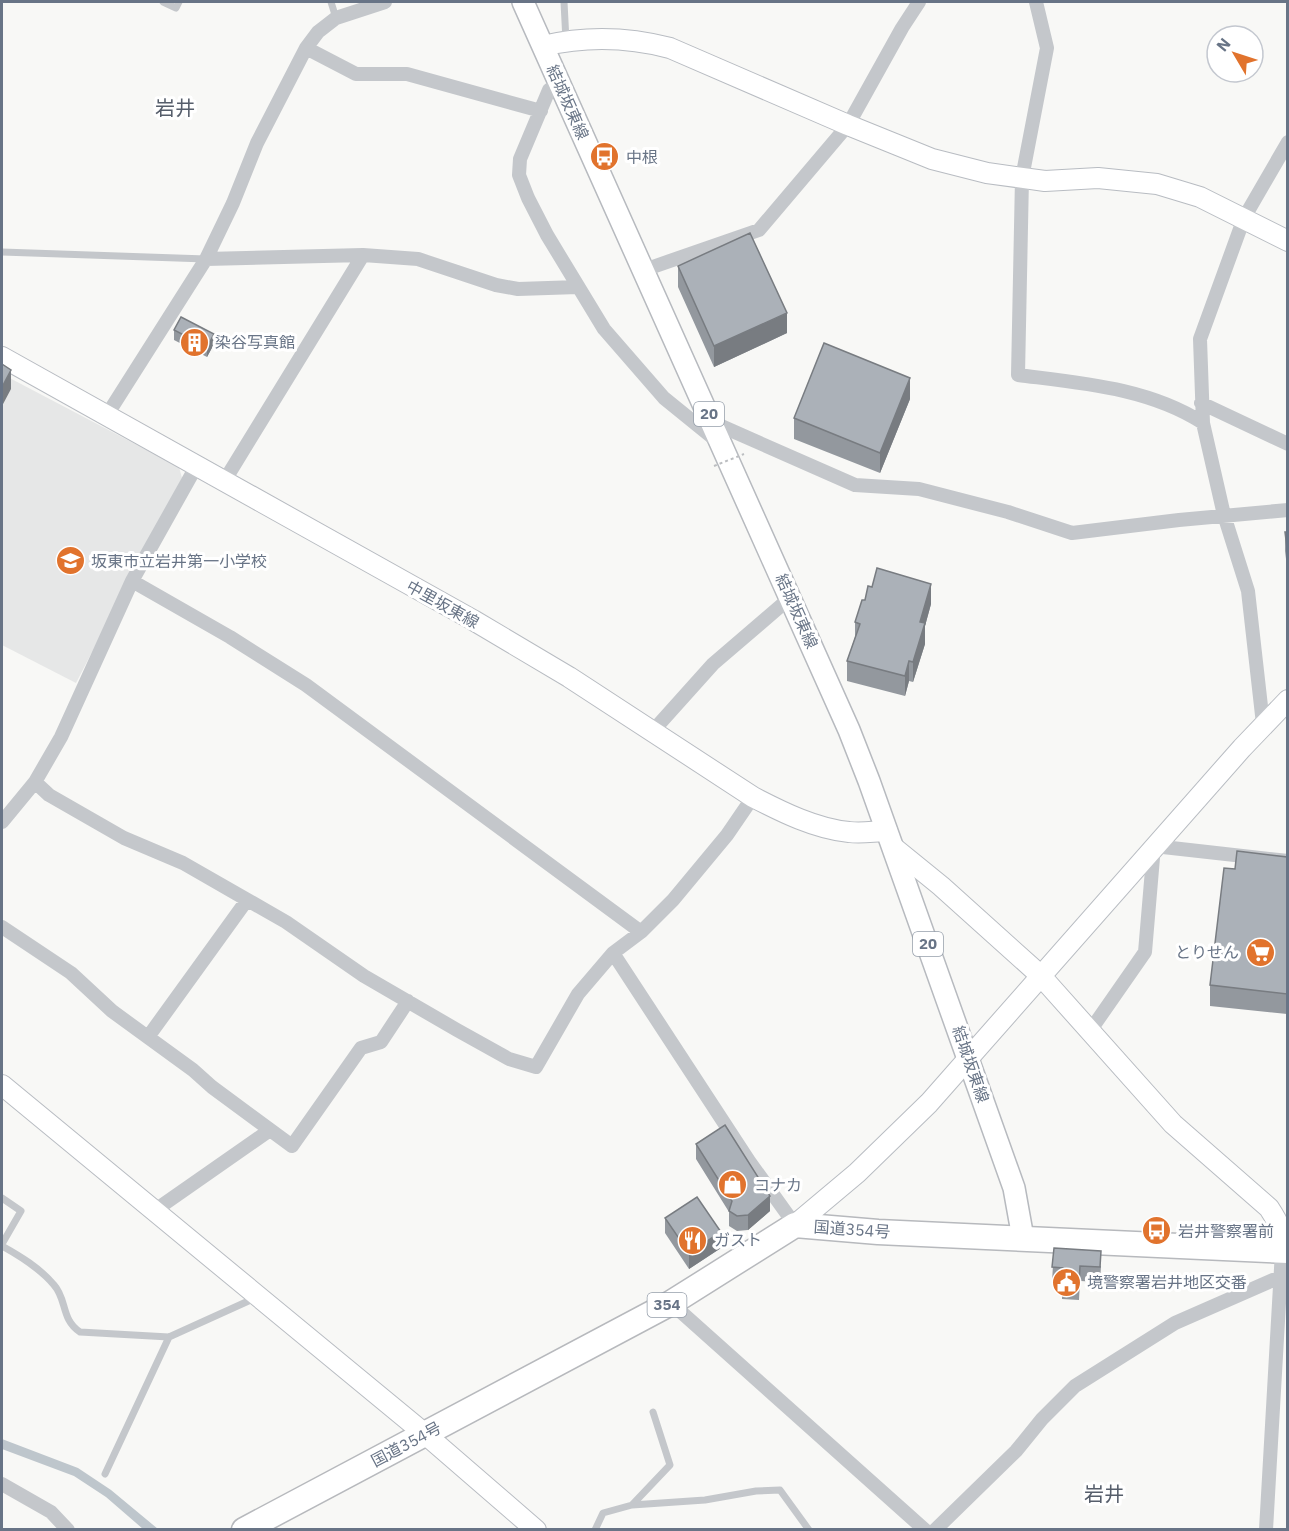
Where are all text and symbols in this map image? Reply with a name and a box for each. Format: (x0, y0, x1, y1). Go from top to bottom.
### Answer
north arrow (1205, 24, 1265, 84)
text: N (1212, 34, 1235, 55)
street label: 結城坂東線 (543, 61, 593, 143)
district label: 岩井 (155, 94, 195, 121)
bus stop icon: 中根 (589, 141, 621, 173)
place label: 中根 (626, 147, 658, 167)
building icon: 染谷写真館 (178, 326, 210, 358)
place label: 染谷写真館 (215, 332, 295, 352)
road number: 20 (694, 402, 724, 426)
school or university icon: 坂東市立岩井第一小学校 (54, 545, 86, 577)
place label: 坂東市立岩井第一小学校 (91, 551, 267, 571)
street label: 結城坂東線 (772, 570, 822, 652)
street label: 中里坂東線 (403, 576, 483, 632)
road number: 20 (913, 932, 943, 956)
supermarket icon: とりせん (1244, 936, 1276, 968)
place label: とりせん (1175, 942, 1239, 962)
street label: 結城坂東線 (949, 1023, 993, 1105)
shop icon: コナカ (717, 1169, 749, 1201)
place label: コナカ (754, 1175, 802, 1195)
bus stop icon: 岩井警察署前 (1141, 1215, 1173, 1247)
street label: 国道354号 (813, 1216, 891, 1242)
place label: 岩井警察署前 (1178, 1221, 1274, 1241)
restaurant icon: ガスト (677, 1224, 709, 1256)
place label: ガスト (714, 1230, 762, 1250)
public building icon: 境警察署岩井地区交番 (1050, 1266, 1082, 1298)
place label: 境警察署岩井地区交番 (1087, 1272, 1247, 1292)
road number: 354 (648, 1293, 686, 1317)
street label: 国道354号 (367, 1417, 445, 1471)
district label: 岩井 (1084, 1480, 1124, 1507)

